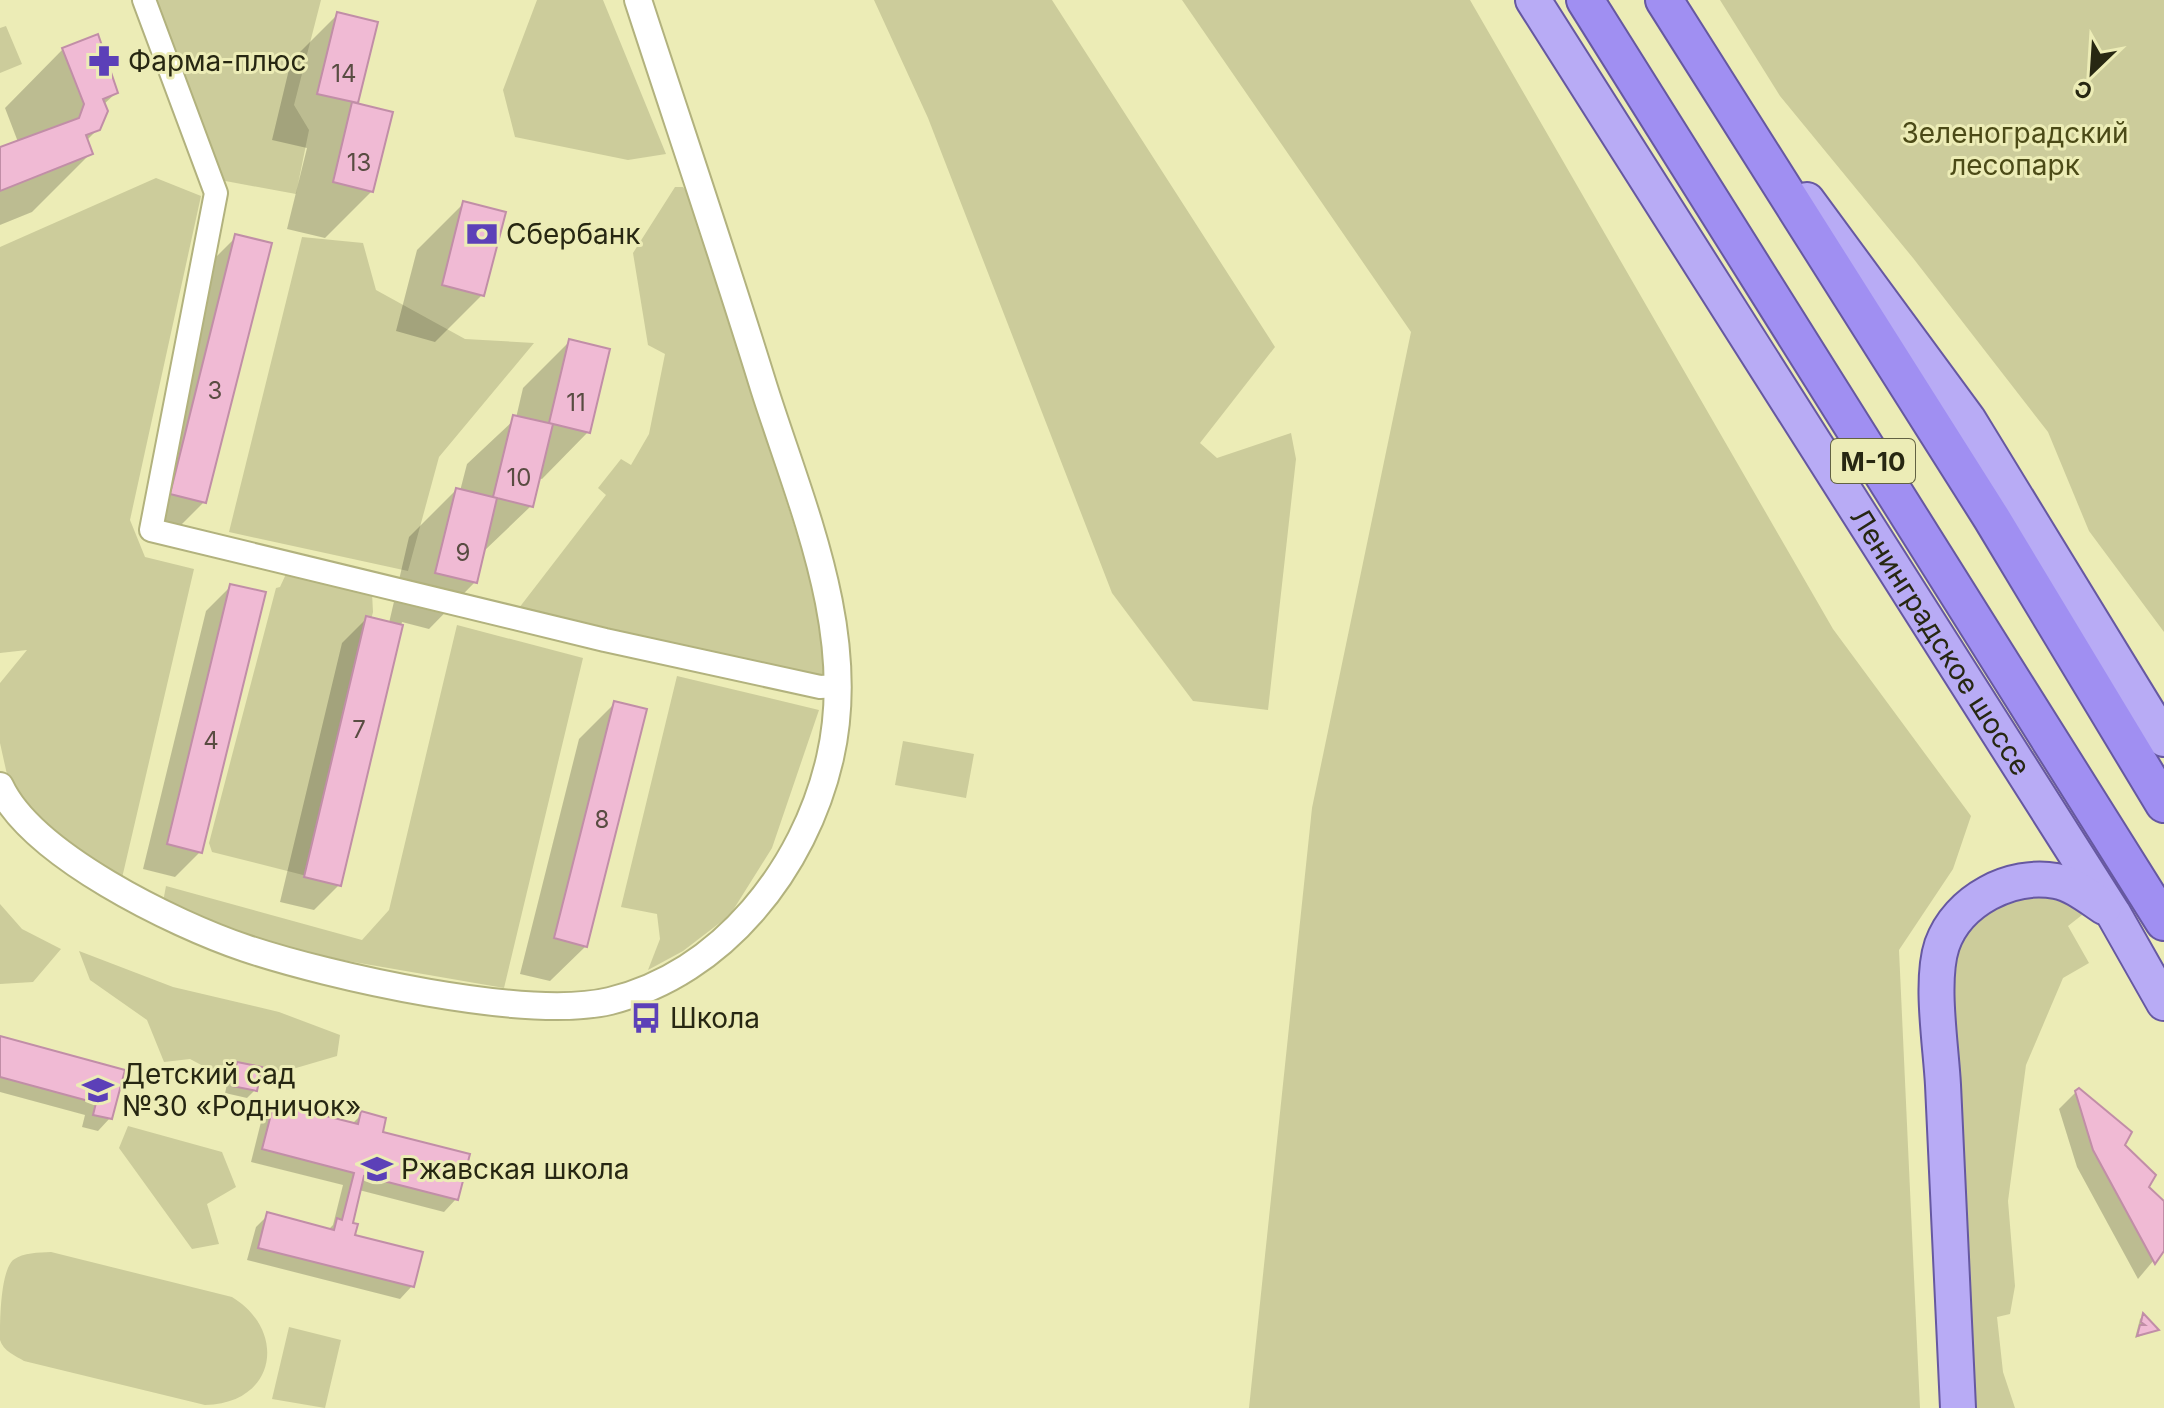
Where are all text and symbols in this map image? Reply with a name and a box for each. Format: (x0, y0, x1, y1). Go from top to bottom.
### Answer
north arrow (2052, 32, 2132, 112)
pharmacy icon: Фарма-плюс (87, 44, 121, 78)
place label: Фарма-плюс (128, 44, 306, 78)
house number: 14 (331, 59, 357, 88)
text: С (2071, 75, 2096, 105)
park label: Зеленоградский лесопарк (1901, 116, 2129, 182)
house number: 13 (347, 148, 371, 177)
bank icon: Сбербанк (465, 217, 499, 251)
place label: Сбербанк (506, 217, 641, 251)
house number: 3 (208, 376, 222, 405)
house number: 11 (566, 388, 586, 417)
road number: М-10 (1831, 439, 1915, 483)
house number: 10 (507, 463, 531, 492)
street label: Ленинградское шоссе (1843, 502, 2038, 781)
house number: 9 (456, 538, 470, 567)
house number: 7 (352, 715, 366, 744)
house number: 4 (203, 726, 219, 755)
house number: 8 (595, 805, 609, 834)
bus stop icon: Школа (629, 1001, 663, 1035)
place label: Школа (670, 1001, 760, 1035)
place label: Детский сад №30 «Родничок» (122, 1057, 361, 1123)
school or university icon: Детский сад №30 «Родничок» (81, 1073, 115, 1107)
school or university icon: Ржавская школа (360, 1152, 394, 1186)
place label: Ржавская школа (401, 1152, 630, 1186)

